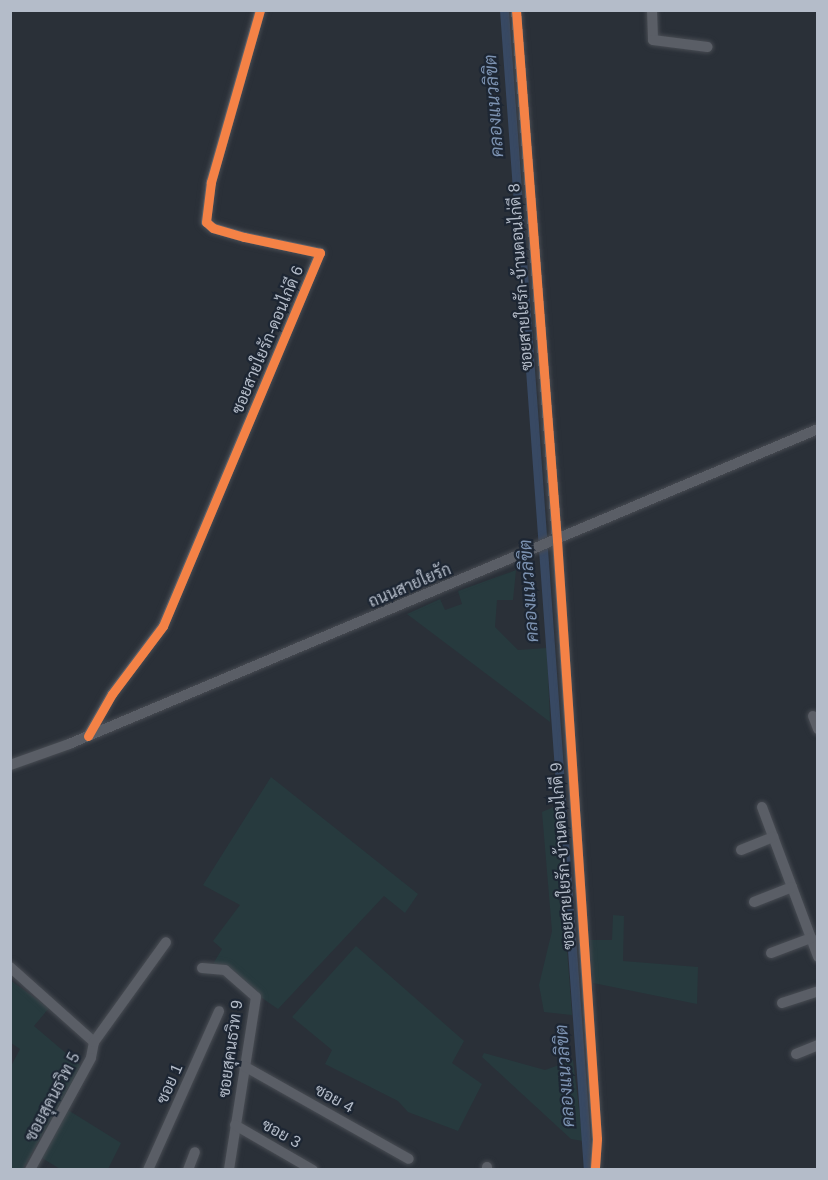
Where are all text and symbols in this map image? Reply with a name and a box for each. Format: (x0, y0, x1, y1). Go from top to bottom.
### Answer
water label: คลองแนวลิขิต (480, 54, 508, 158)
street label: ซอยสายใยรัก-บ้านดอนไก่ดี 8 (505, 183, 537, 371)
street label: ซอยสายใยรัก-ดอนไก่ดี 6 (228, 263, 308, 417)
water label: คลองแนวลิขิต (515, 539, 543, 643)
street label: ถนนสายใยรัก (366, 560, 454, 612)
street label: ซอยสายใยรัก-บ้านดอนไก่ดี 9 (547, 762, 579, 950)
street label: ซอยสุคนธวิท 9 (215, 999, 247, 1099)
water label: คลองแนวลิขิต (551, 1024, 579, 1128)
street label: ซอยสุคนธวิท 5 (21, 1049, 85, 1145)
street label: ซอย 1 (153, 1061, 187, 1107)
street label: ซอย 4 (311, 1080, 357, 1118)
street label: ซอย 3 (258, 1115, 304, 1153)

